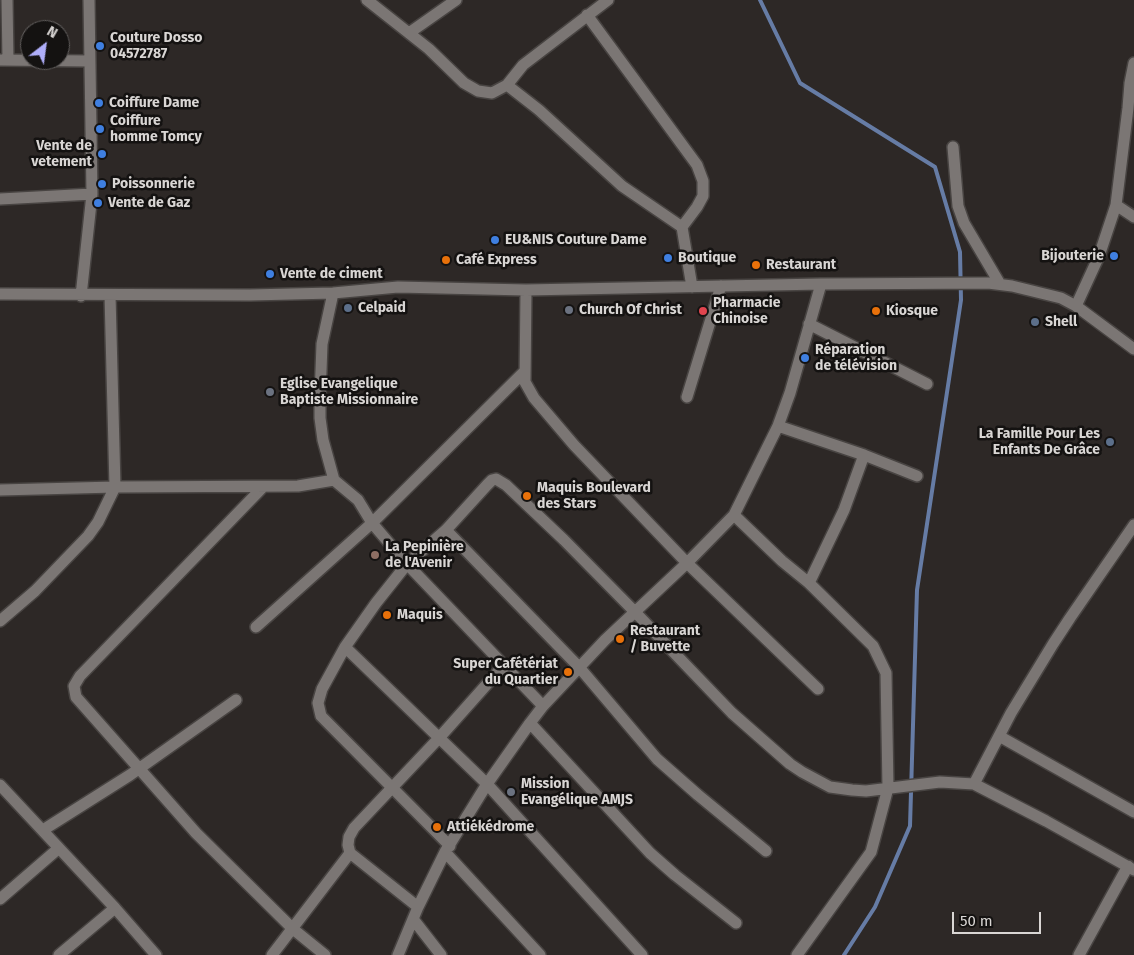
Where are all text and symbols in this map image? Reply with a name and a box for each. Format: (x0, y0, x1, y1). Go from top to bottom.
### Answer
north arrow (20, 20, 70, 70)
text: N (44, 23, 61, 42)
place label: Couture Dosso 04572787 (110, 30, 202, 62)
marker: Couture Dosso 04572787 (94, 40, 106, 52)
place label: Coiffure Dame (109, 95, 199, 111)
marker: Coiffure Dame (93, 97, 105, 109)
place label: Coiffure homme Tomcy (110, 113, 202, 146)
marker: Coiffure homme Tomcy (94, 123, 106, 135)
place label: Vente de vetement (31, 138, 92, 170)
marker: Vente de vetement (96, 148, 108, 160)
place label: Poissonnerie (112, 176, 195, 192)
marker: Poissonnerie (96, 178, 108, 190)
place label: Vente de Gaz (108, 195, 190, 211)
marker: Vente de Gaz (92, 197, 104, 209)
place label: EU&NIS Couture Dame (505, 232, 647, 248)
marker: EU&NIS Couture Dame (489, 234, 501, 246)
place label: Bijouterie (1041, 248, 1104, 264)
place label: Boutique (678, 250, 736, 266)
marker: Bijouterie (1108, 250, 1120, 262)
place label: Café Express (456, 252, 537, 268)
marker: Boutique (662, 252, 674, 264)
marker: Café Express (440, 254, 452, 266)
place label: Restaurant (766, 257, 836, 273)
marker: Restaurant (750, 259, 762, 271)
place label: Vente de ciment (280, 266, 383, 282)
marker: Vente de ciment (264, 268, 276, 280)
place label: Pharmacie Chinoise (713, 295, 780, 328)
place label: Celpaid (358, 300, 406, 316)
marker: Celpaid (342, 302, 354, 314)
place label: Church Of Christ (579, 302, 682, 318)
place label: Kiosque (886, 303, 938, 319)
marker: Church Of Christ (563, 304, 575, 316)
marker: Pharmacie Chinoise (697, 305, 709, 317)
marker: Kiosque (870, 305, 882, 317)
place label: Shell (1045, 314, 1077, 330)
marker: Shell (1029, 316, 1041, 328)
place label: Réparation de télévision (815, 342, 897, 374)
marker: Réparation de télévision (799, 352, 811, 364)
place label: Eglise Evangelique Baptiste Missionnaire (280, 376, 418, 408)
marker: Eglise Evangelique Baptiste Missionnaire (264, 386, 276, 398)
place label: La Famille Pour Les Enfants De Grâce (979, 426, 1100, 458)
marker: La Famille Pour Les Enfants De Grâce (1104, 436, 1116, 448)
place label: Maquis Boulevard des Stars (537, 480, 651, 512)
marker: Maquis Boulevard des Stars (521, 490, 533, 502)
place label: La Pepinière de l'Avenir (385, 539, 464, 572)
marker: La Pepinière de l'Avenir (369, 549, 381, 561)
place label: Maquis (397, 607, 443, 623)
marker: Maquis (381, 609, 393, 621)
place label: Restaurant / Buvette (630, 623, 700, 656)
marker: Restaurant / Buvette (614, 633, 626, 645)
place label: Super Cafétériat du Quartier (453, 656, 558, 689)
marker: Super Cafétériat du Quartier (562, 666, 574, 678)
place label: Mission Evangélique AMJS (521, 776, 633, 809)
marker: Mission Evangélique AMJS (505, 786, 517, 798)
place label: Attiékédrome (447, 819, 534, 835)
marker: Attiékédrome (431, 821, 443, 833)
scale bar (954, 902, 1043, 934)
text: 50 m (960, 912, 993, 930)

